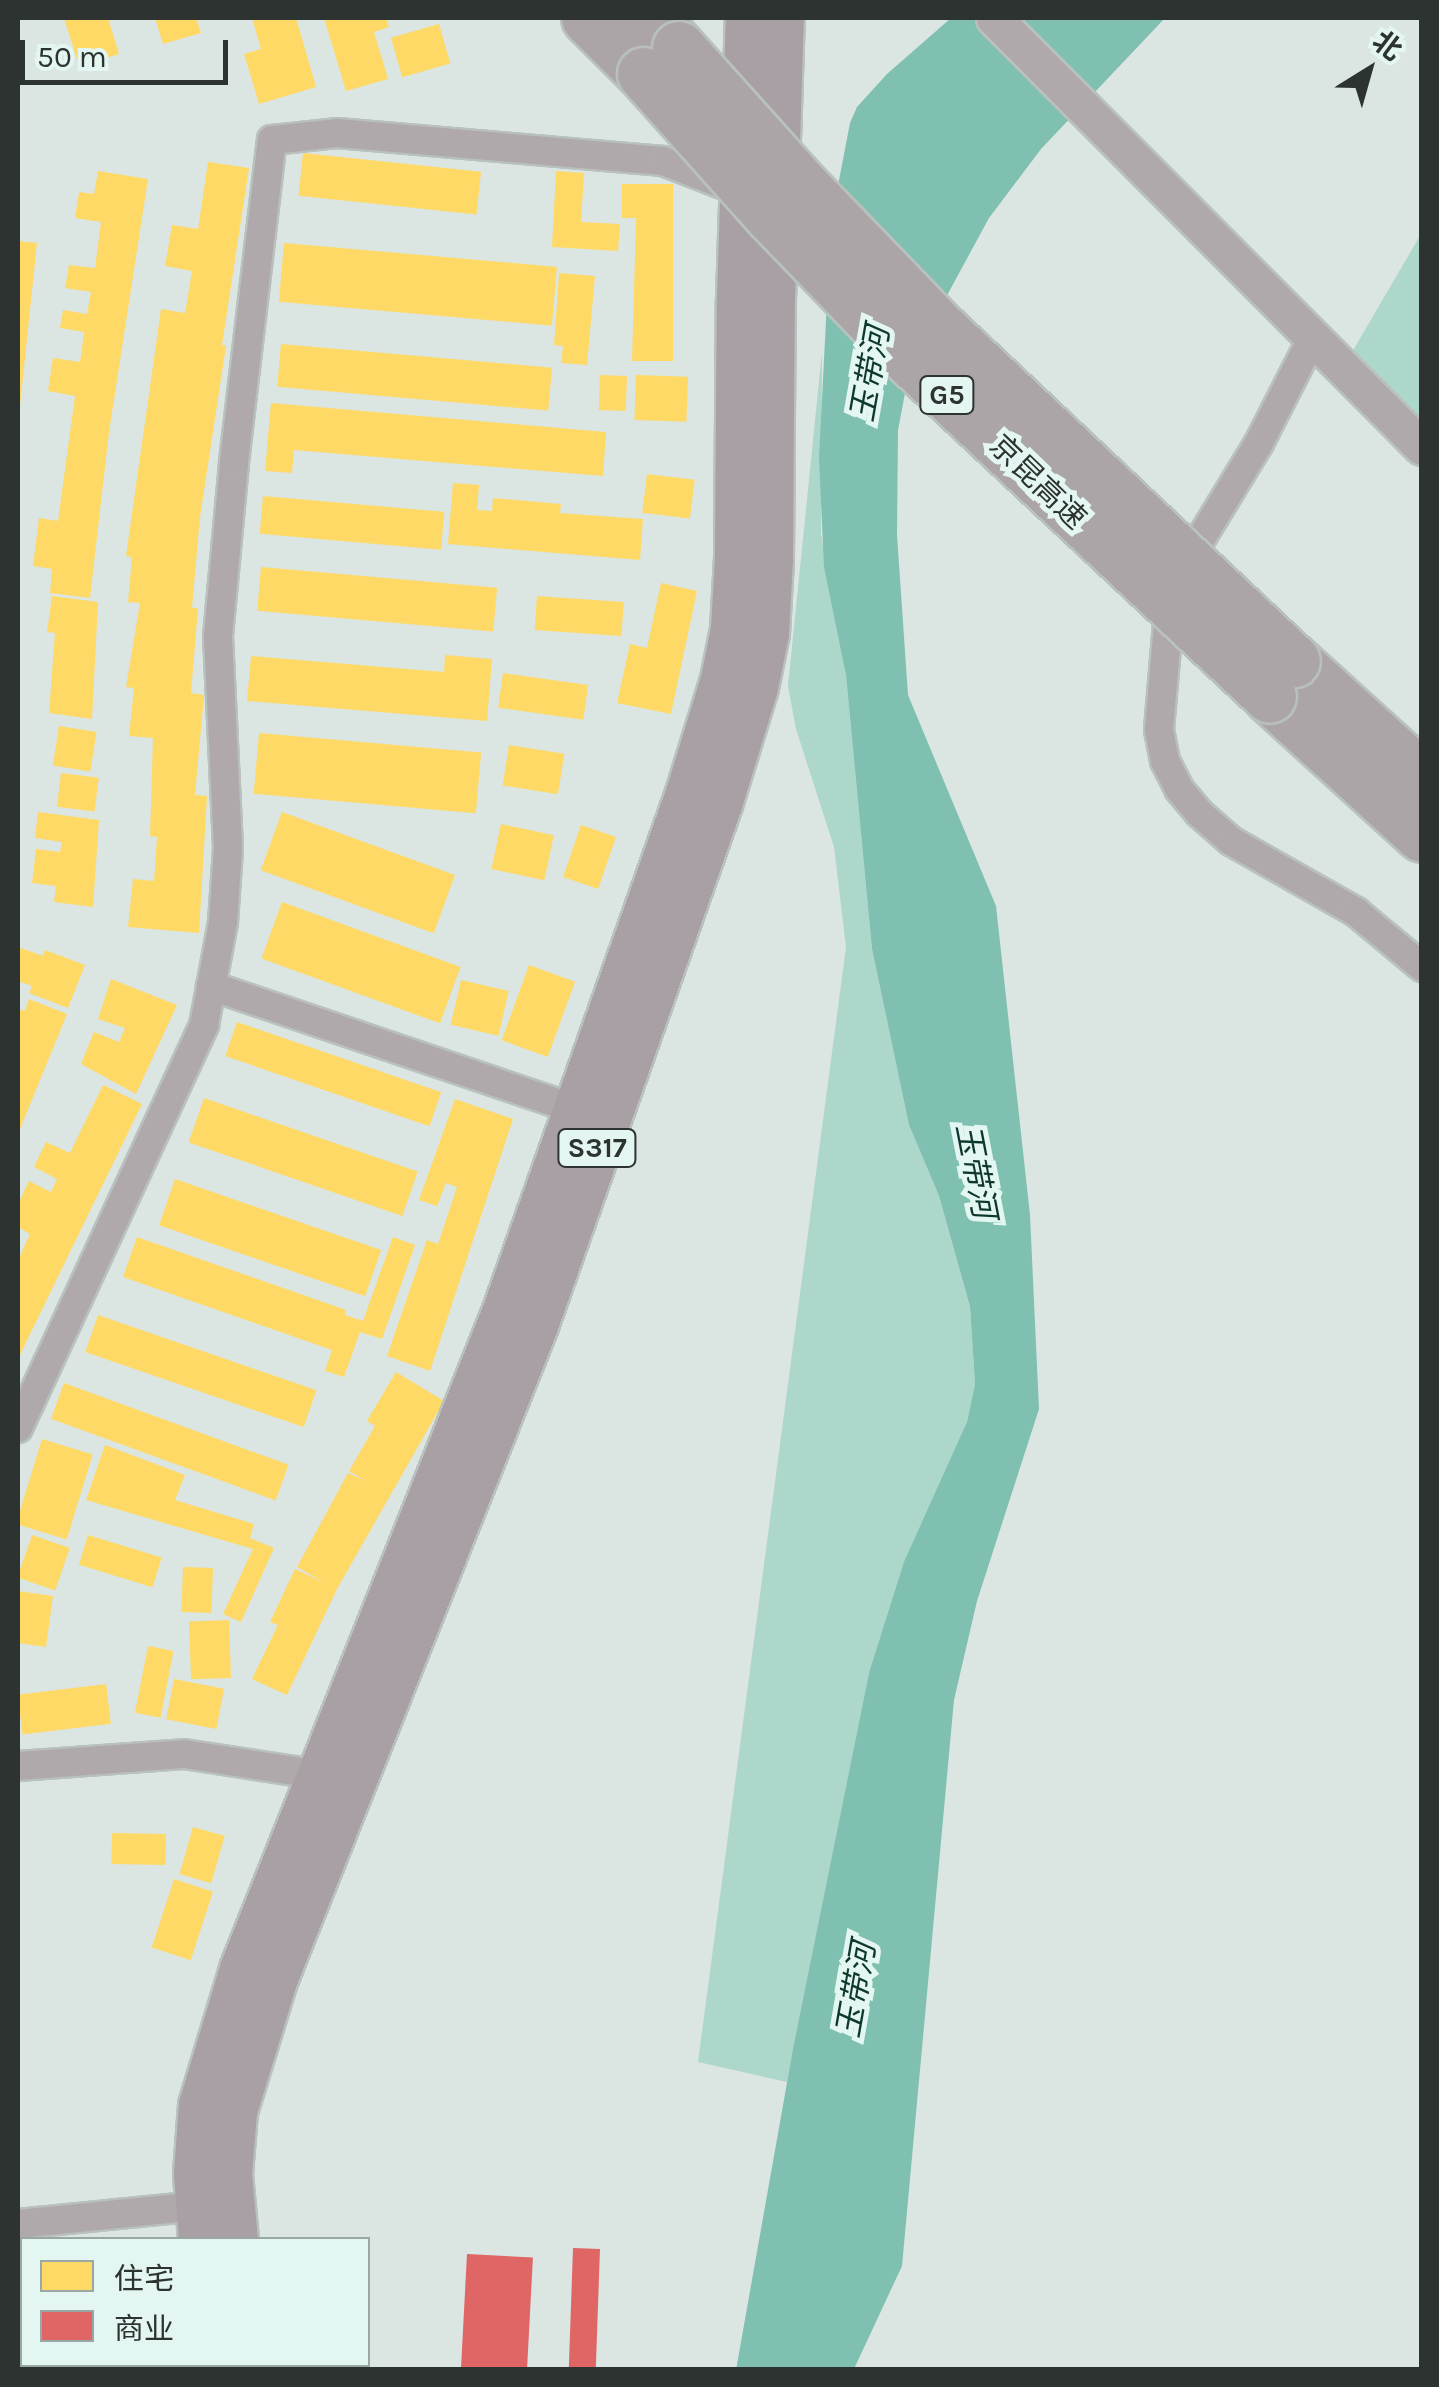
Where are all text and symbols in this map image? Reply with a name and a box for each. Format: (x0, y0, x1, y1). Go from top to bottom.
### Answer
scale bar (25, 20, 232, 82)
north arrow (1319, 20, 1419, 120)
text: 北 (1366, 24, 1408, 67)
text: 50 m (37, 39, 107, 75)
water label: 玉带河 (844, 323, 898, 425)
road number: G5 (917, 372, 977, 418)
street label: 京昆高速 (982, 427, 1094, 537)
water label: 玉带河 (947, 1120, 1003, 1222)
road number: S317 (557, 1125, 637, 1171)
water label: 玉带河 (830, 1939, 884, 2041)
legend (20, 2237, 370, 2367)
text: 住宅 (114, 2261, 174, 2297)
text: 商业 (114, 2311, 174, 2347)

